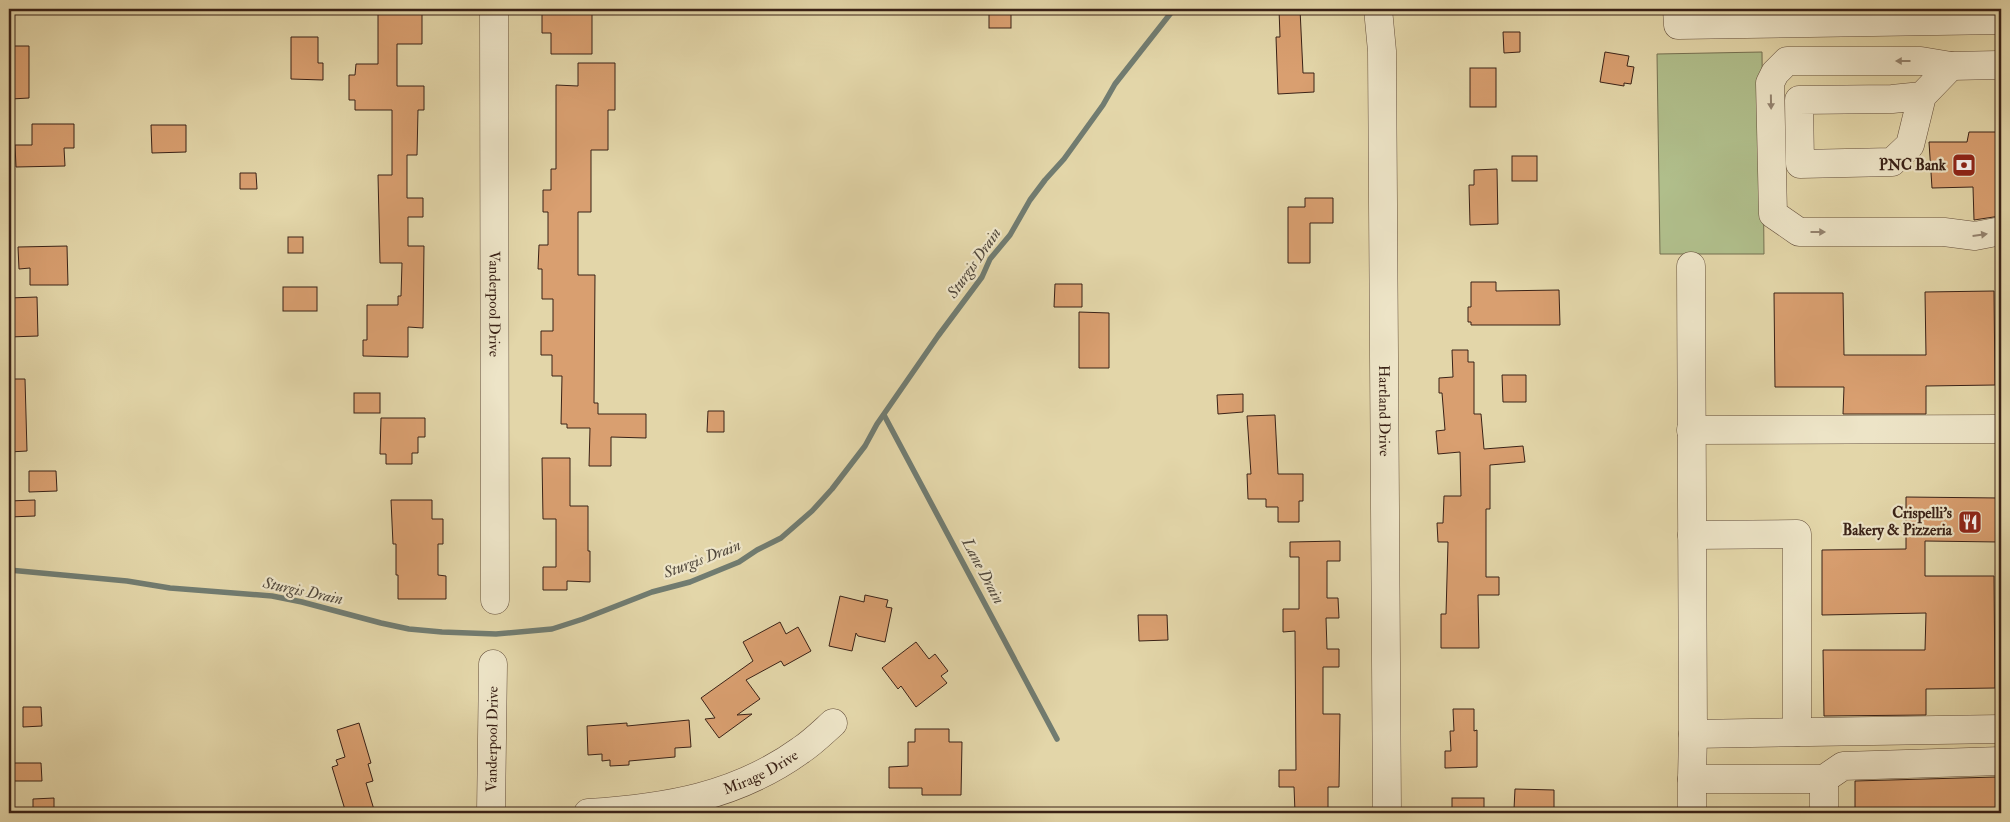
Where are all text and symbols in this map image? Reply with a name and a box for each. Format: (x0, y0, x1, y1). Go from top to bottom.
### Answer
one-way arrow (1895, 57, 1911, 65)
one-way arrow (1767, 94, 1775, 110)
bank icon: PNC Bank (1951, 152, 1977, 178)
place label: PNC Bank (1879, 156, 1947, 175)
water label: Sturgis Drain (942, 224, 1005, 303)
one-way arrow (1810, 228, 1826, 236)
one-way arrow (1972, 231, 1988, 239)
street label: Vanderpool Drive (484, 251, 504, 357)
street label: Hartland Drive (1375, 365, 1394, 457)
place label: Crispelli’s Bakery & Pizzeria (1843, 504, 1953, 541)
restaurant icon: Crispelli’s Bakery & Pizzeria (1957, 509, 1983, 535)
water label: Lane Drain (957, 534, 1009, 607)
water label: Sturgis Drain (660, 535, 744, 583)
water label: Sturgis Drain (260, 573, 345, 609)
street label: Vanderpool Drive (482, 686, 502, 792)
street label: Mirage Drive (721, 745, 802, 799)

